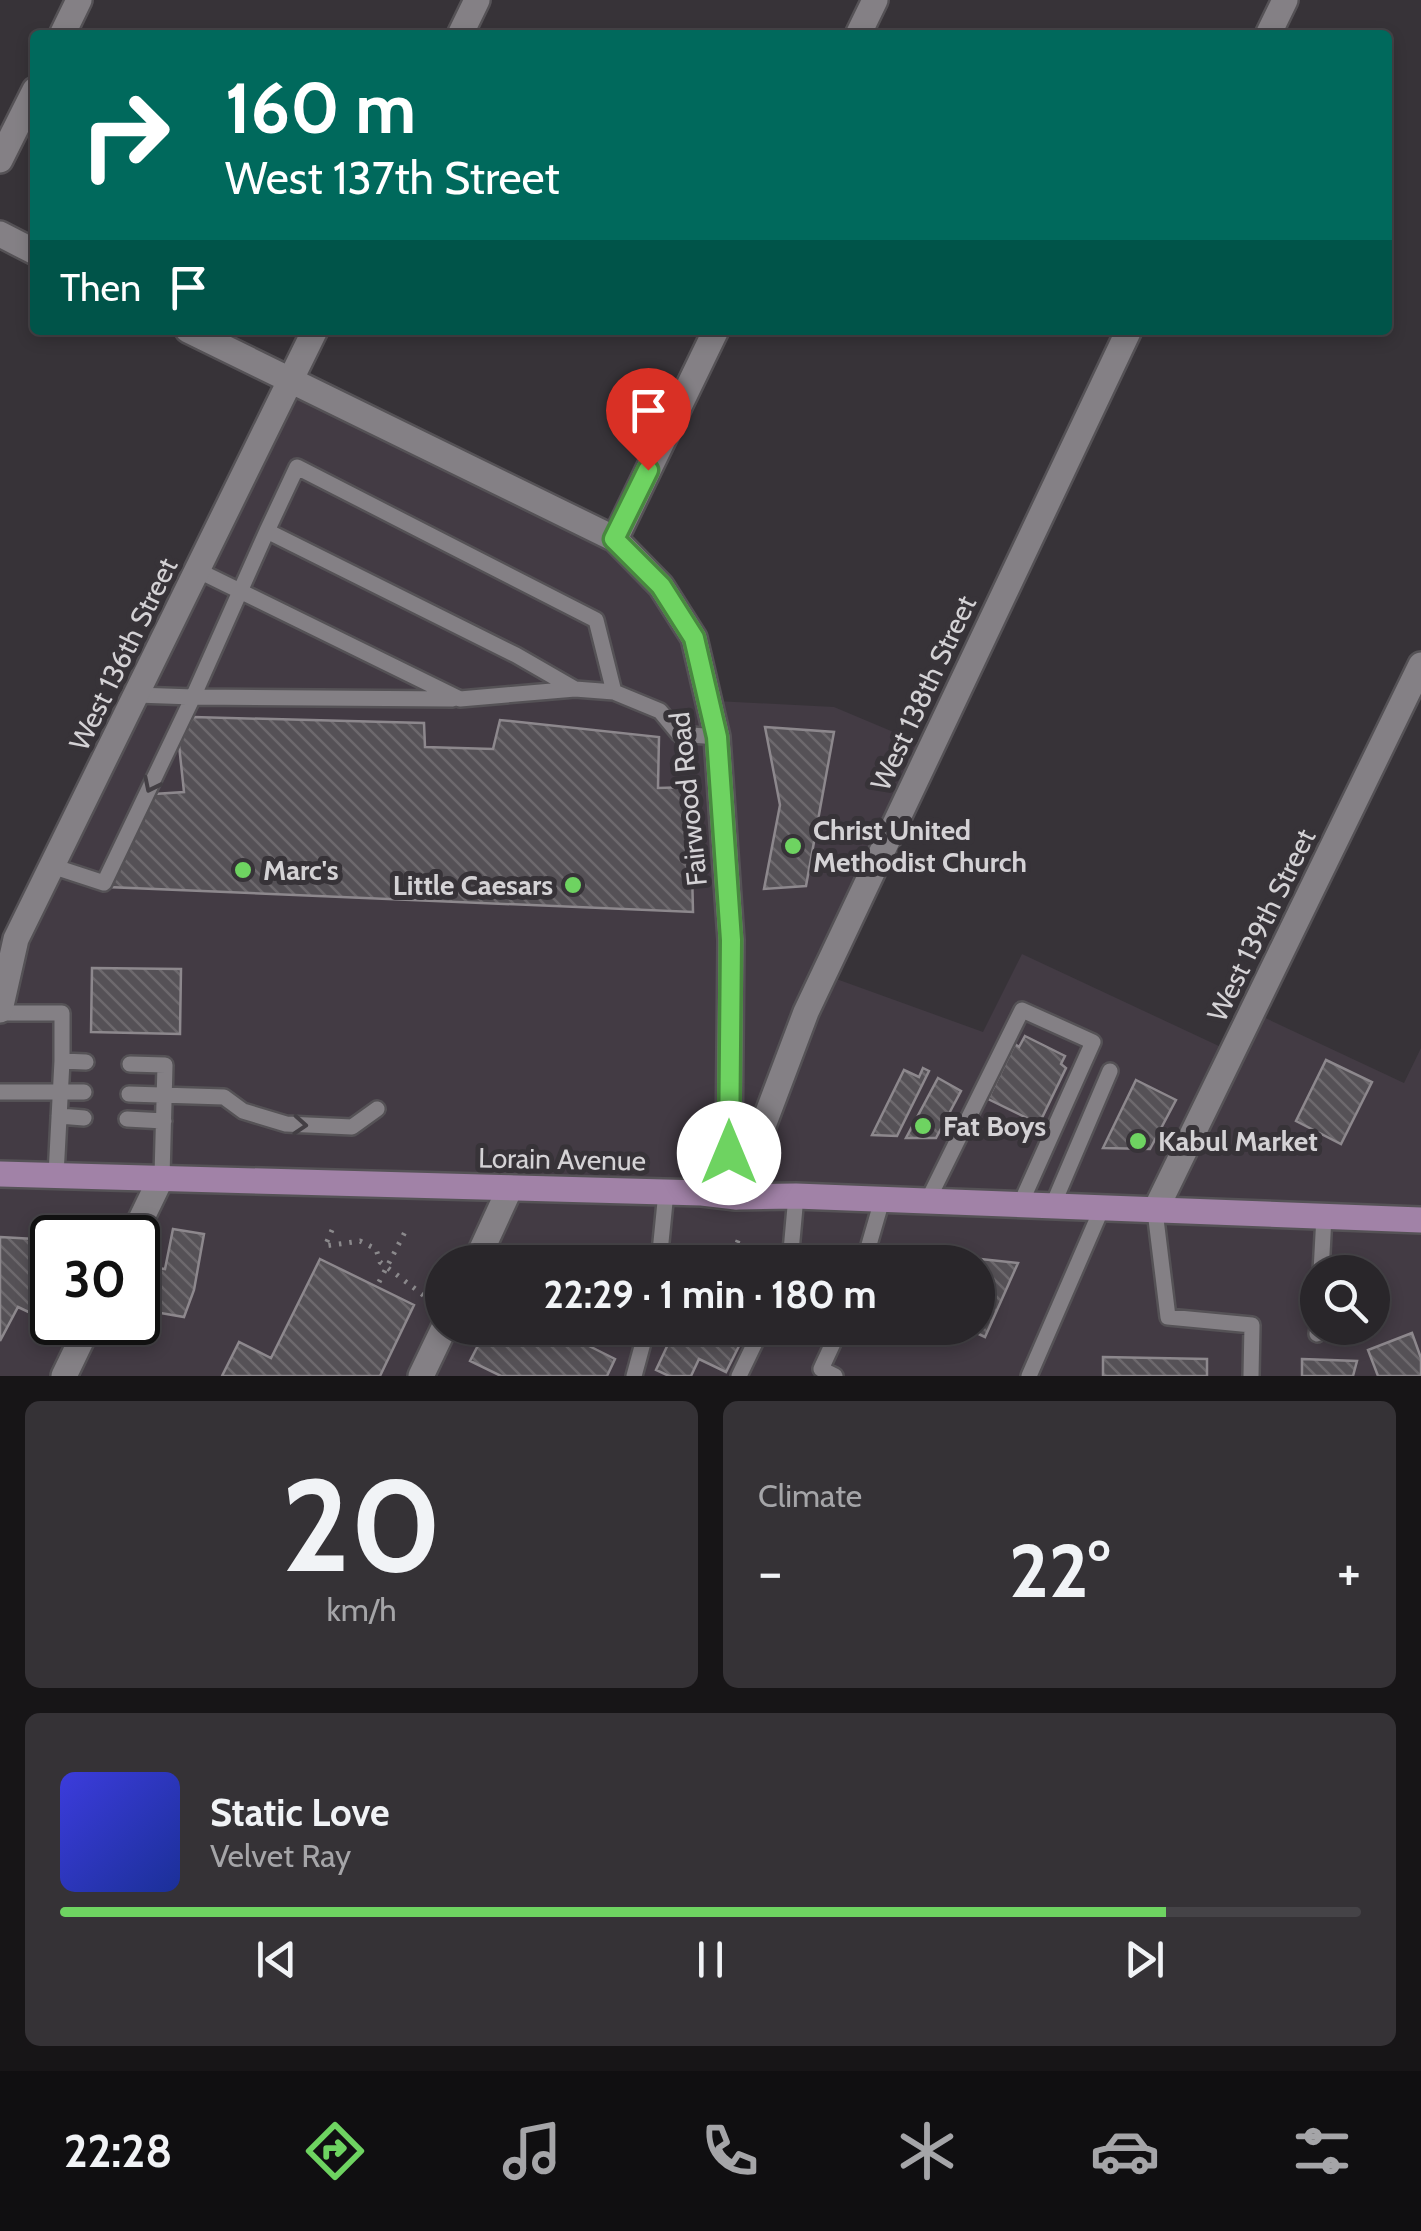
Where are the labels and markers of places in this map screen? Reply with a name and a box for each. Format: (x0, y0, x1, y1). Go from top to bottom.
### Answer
pin (606, 368, 691, 471)
place label: Christ United Methodist Church (813, 813, 1027, 879)
marker: Christ United Methodist Church (782, 835, 804, 857)
place label: Marc's (263, 853, 339, 887)
marker: Marc's (232, 859, 254, 881)
place label: Little Caesars (393, 868, 553, 902)
marker: Little Caesars (562, 874, 584, 896)
place label: Fat Boys (943, 1109, 1046, 1143)
marker: Fat Boys (912, 1115, 934, 1137)
place label: Kabul Market (1158, 1124, 1318, 1158)
marker: Kabul Market (1127, 1130, 1149, 1152)

